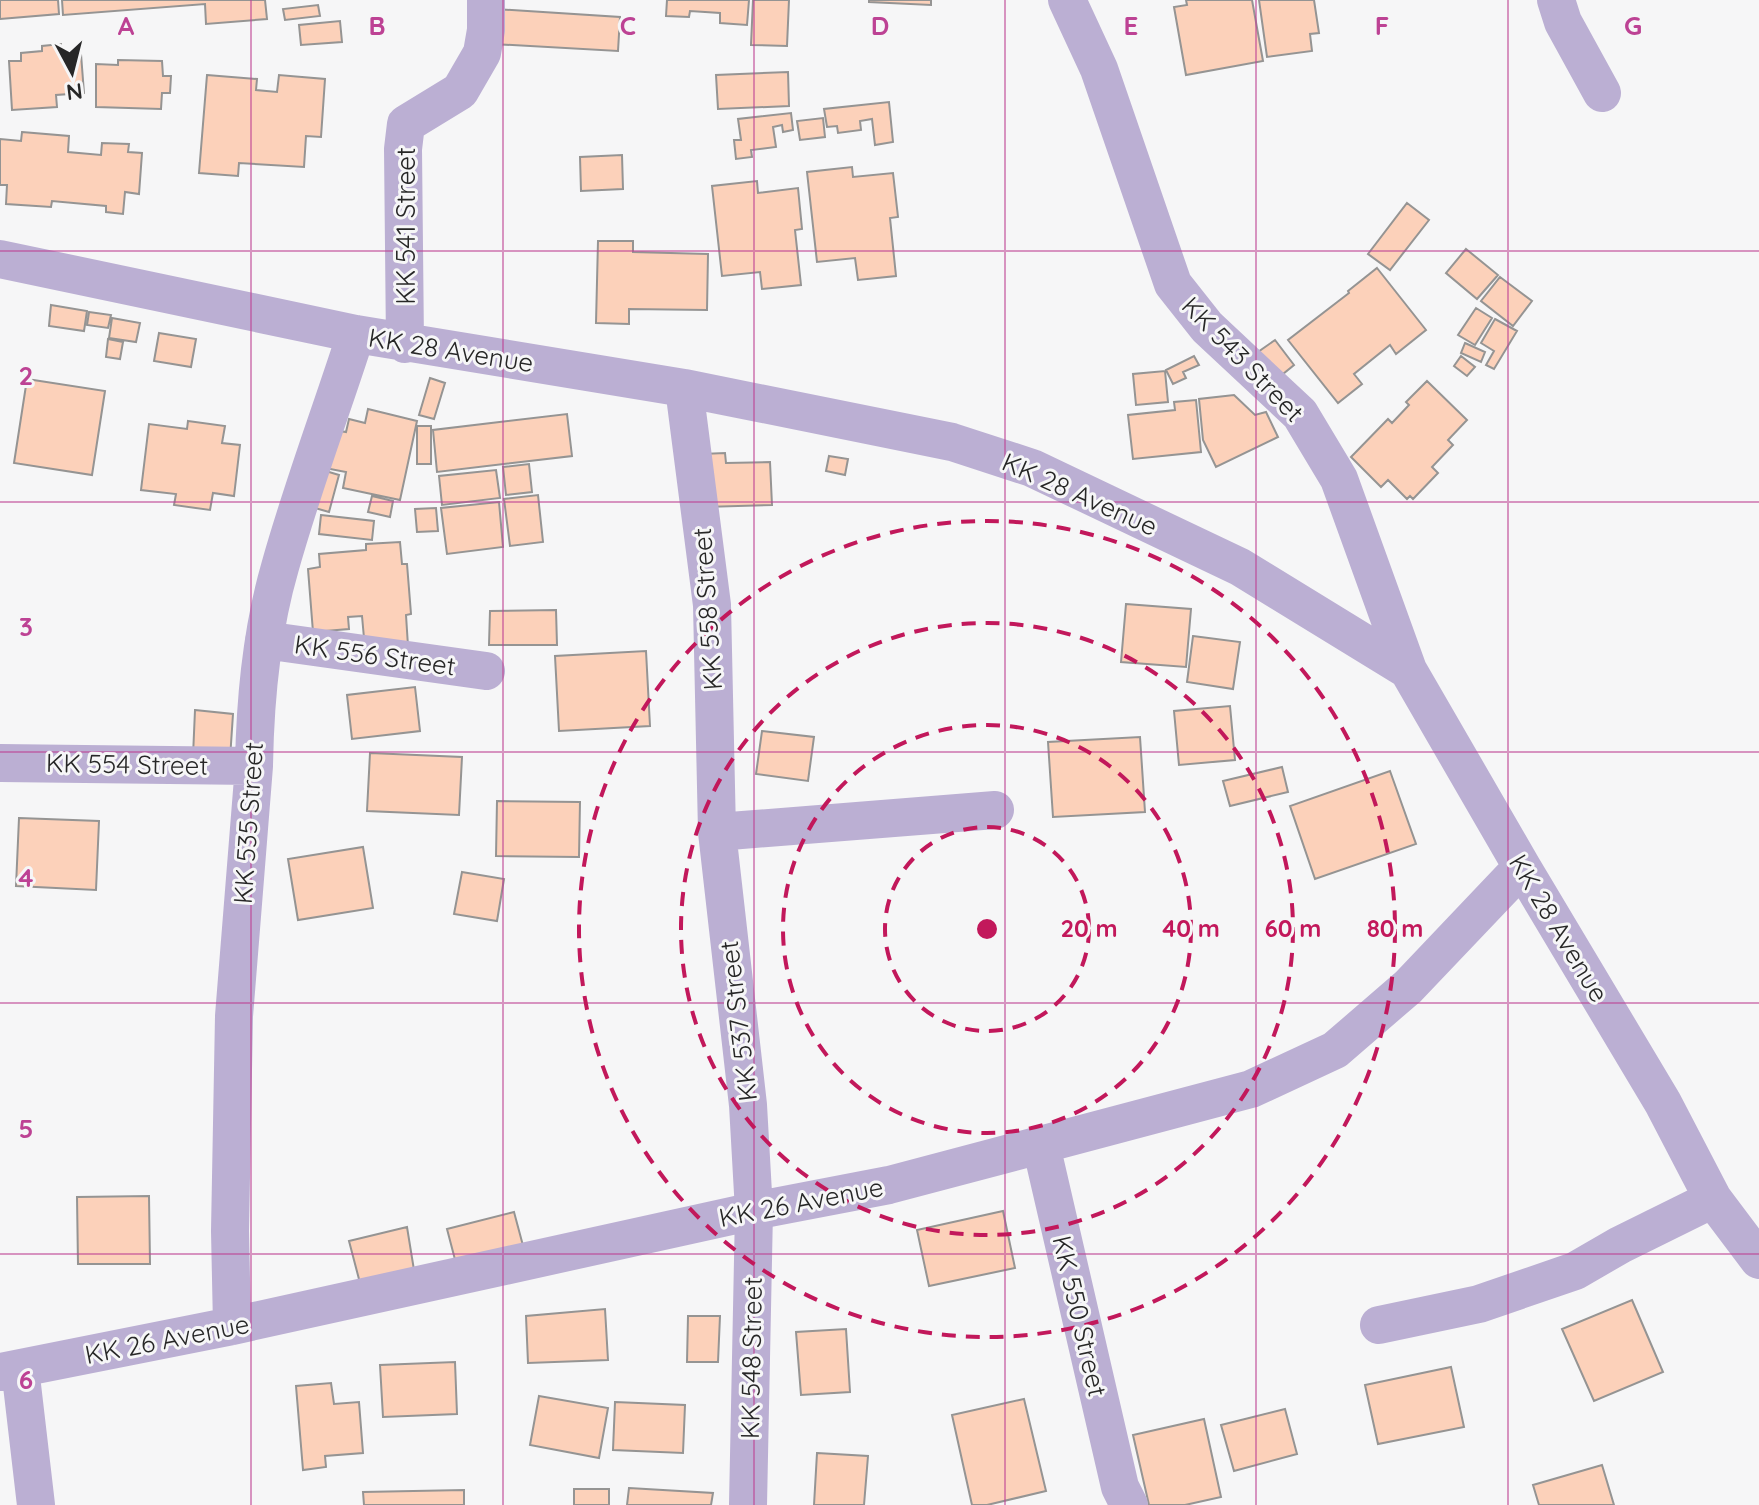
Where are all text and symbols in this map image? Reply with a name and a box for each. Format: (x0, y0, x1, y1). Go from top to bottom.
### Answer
text: A (118, 9, 135, 42)
text: B (368, 9, 386, 42)
text: C (620, 9, 636, 42)
text: D (871, 9, 889, 42)
text: E (1124, 9, 1138, 42)
text: F (1375, 9, 1389, 42)
text: G (1624, 9, 1642, 42)
north arrow (32, 32, 112, 112)
text: N (65, 77, 84, 107)
street label: KK 541 Street (389, 147, 422, 305)
street label: KK 543 Street (1175, 289, 1311, 429)
street label: KK 28 Avenue (366, 321, 536, 379)
text: 2 (19, 359, 33, 392)
street label: KK 28 Avenue (997, 445, 1163, 543)
street label: KK 558 Street (685, 527, 729, 691)
text: 3 (19, 610, 33, 643)
street label: KK 556 Street (292, 627, 458, 683)
street label: KK 535 Street (226, 741, 270, 905)
street label: KK 554 Street (46, 746, 208, 782)
street label: KK 28 Avenue (1502, 848, 1616, 1008)
text: 4 (18, 861, 34, 894)
text: 20 m (1060, 913, 1118, 943)
text: 40 m (1162, 913, 1220, 943)
text: 60 m (1265, 913, 1321, 943)
text: 80 m (1367, 913, 1423, 943)
centre of rings (973, 915, 1001, 943)
street label: KK 537 Street (712, 939, 764, 1103)
text: 5 (19, 1112, 33, 1145)
street label: KK 26 Avenue (716, 1170, 886, 1234)
street label: KK 550 Street (1045, 1232, 1115, 1400)
street label: KK 548 Street (733, 1277, 769, 1439)
street label: KK 26 Avenue (82, 1307, 252, 1371)
text: 6 (19, 1363, 33, 1396)

